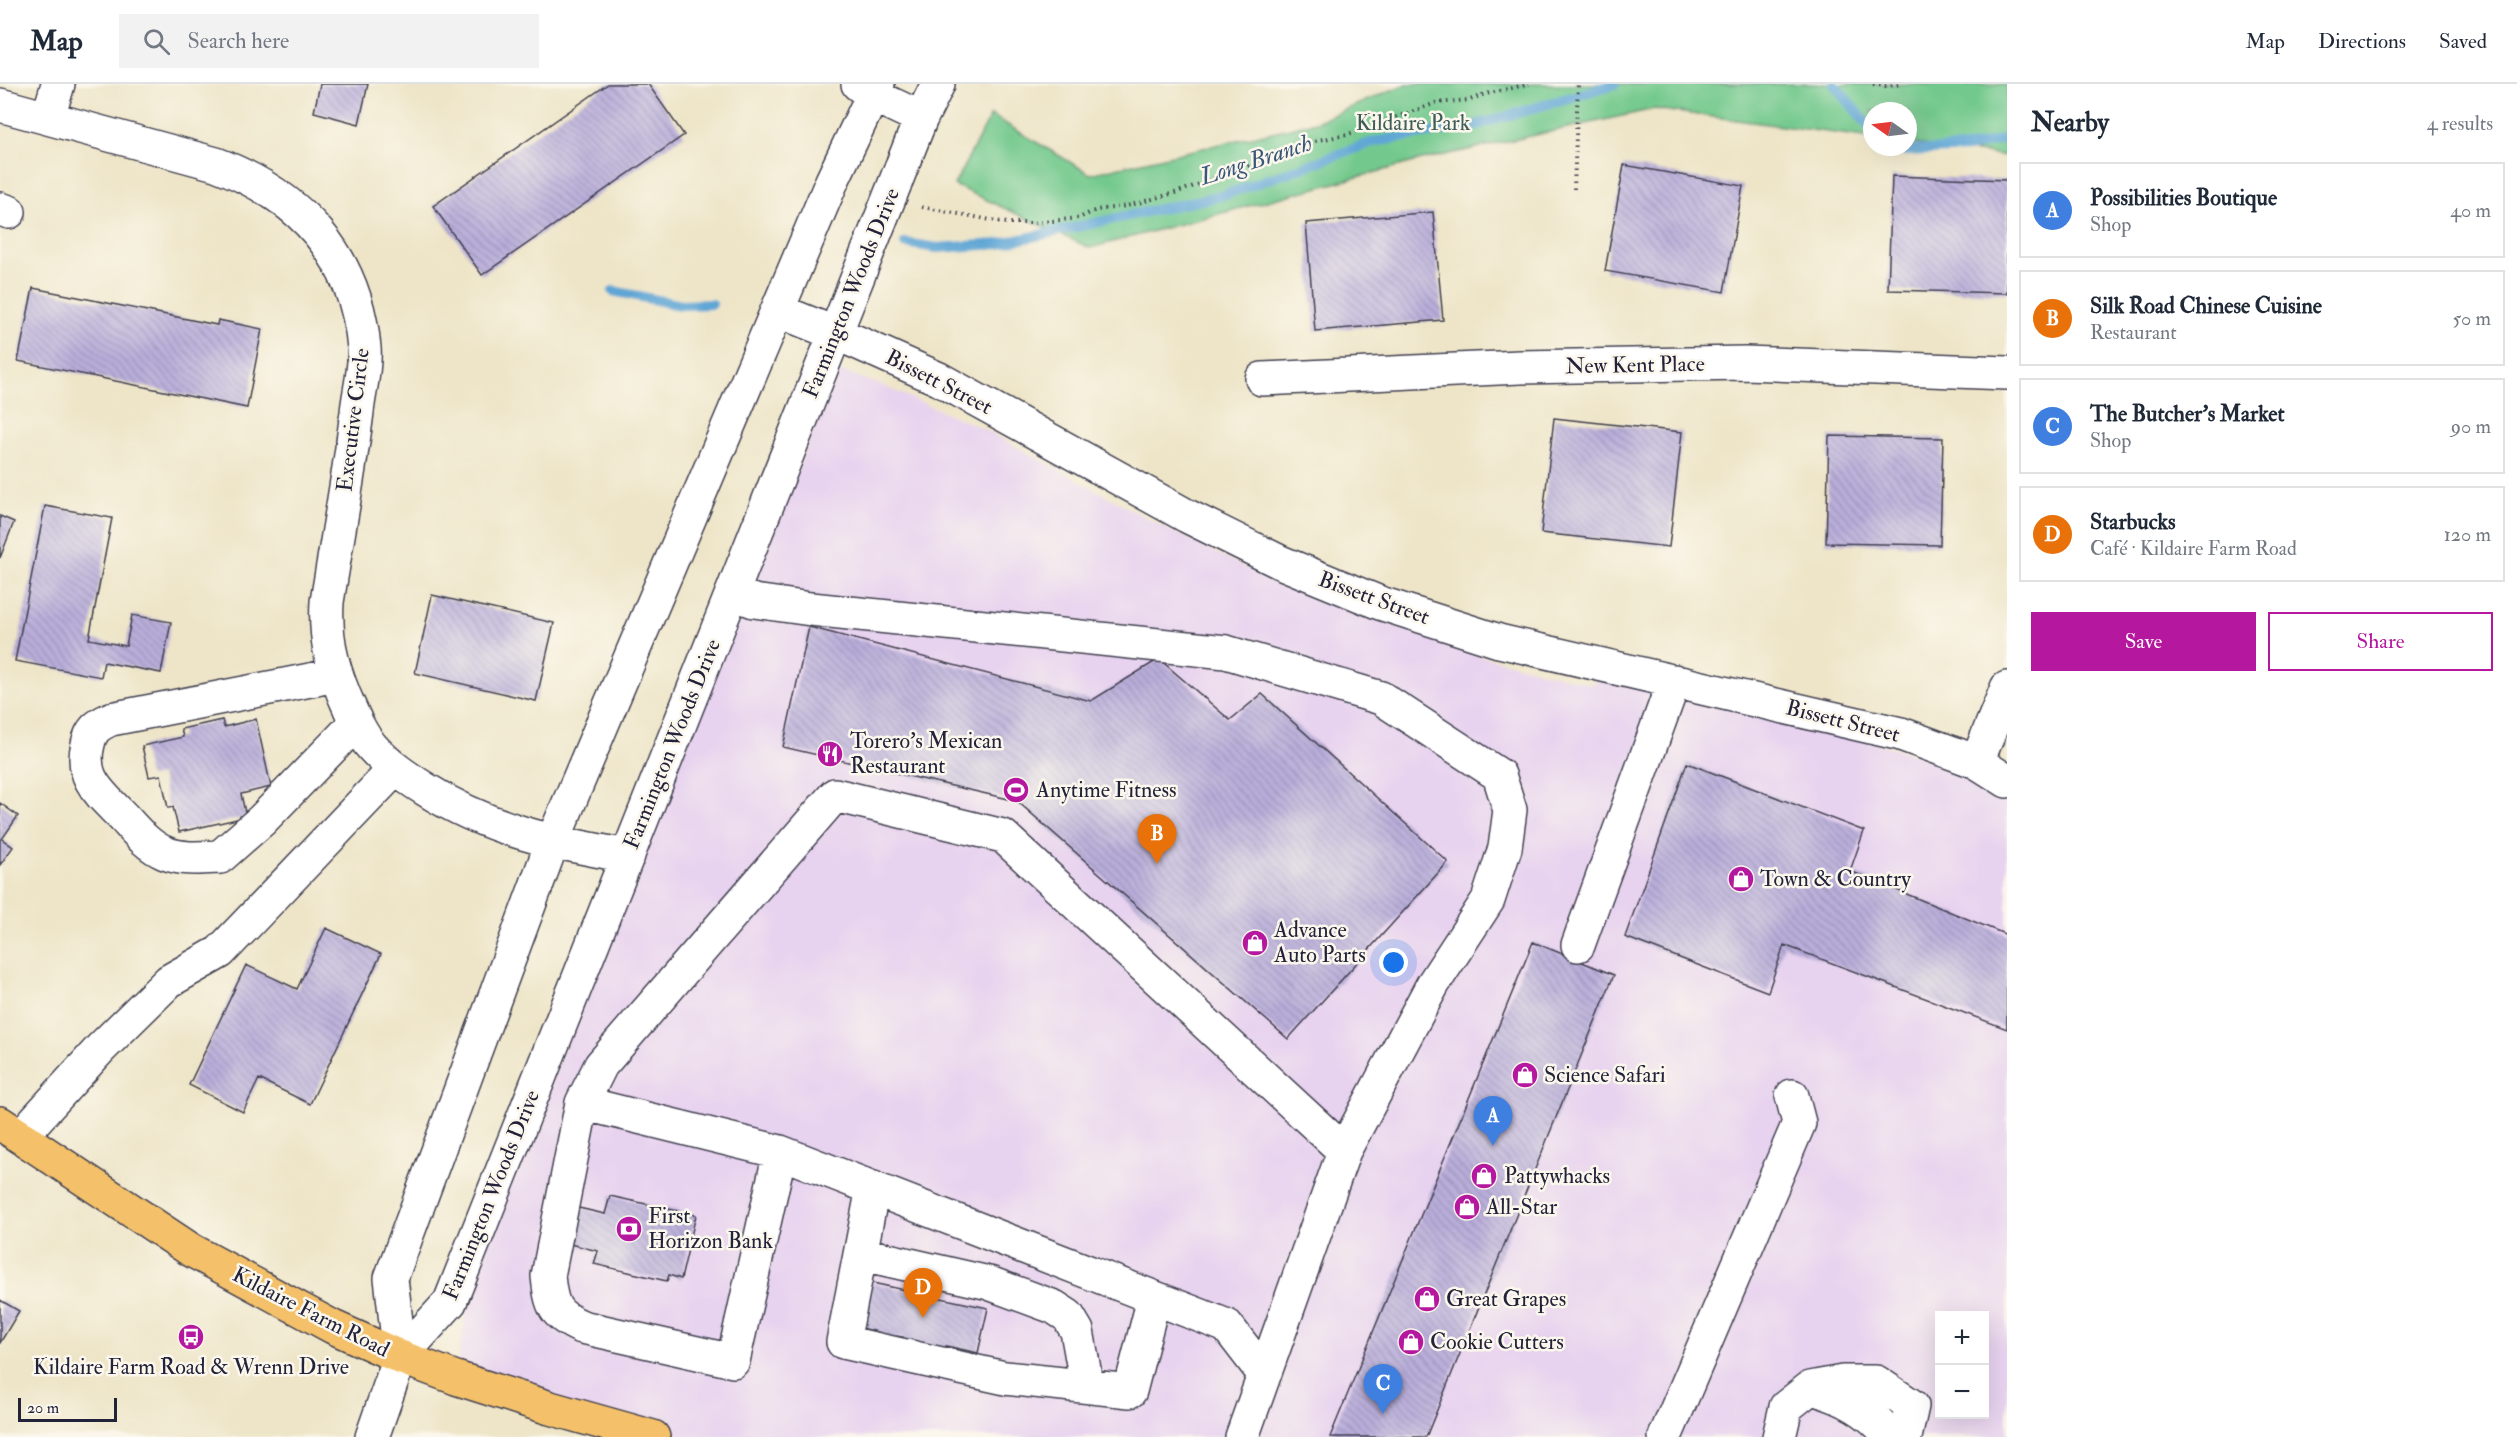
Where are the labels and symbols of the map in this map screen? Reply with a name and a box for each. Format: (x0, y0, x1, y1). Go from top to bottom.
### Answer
north arrow (1863, 102, 1917, 156)
park label: Kildaire Park (1356, 109, 1471, 137)
water label: Long Branch (1195, 127, 1316, 193)
street label: Farmington Woods Drive (796, 184, 906, 402)
street label: Bissett Street (881, 343, 997, 421)
street label: Executive Circle (330, 347, 376, 493)
street label: New Kent Place (1565, 350, 1705, 380)
street label: Bissett Street (1315, 565, 1433, 631)
street label: Farmington Woods Drive (617, 635, 727, 853)
street label: Bissett Street (1783, 693, 1903, 749)
place label: Torero's Mexican Restaurant (850, 727, 1002, 780)
restaurant icon: Torero's Mexican Restaurant (815, 739, 845, 769)
sports icon: Anytime Fitness (1001, 775, 1031, 805)
place label: Anytime Fitness (1035, 776, 1177, 804)
pin: B (1138, 814, 1176, 864)
shop icon: Town & Country (1726, 864, 1756, 894)
place label: Town & Country (1760, 865, 1911, 893)
place label: Advance Auto Parts (1273, 916, 1366, 969)
shop icon: Advance Auto Parts (1240, 928, 1270, 958)
your location (1379, 948, 1408, 977)
shop icon: Science Safari (1510, 1060, 1540, 1090)
place label: Science Safari (1544, 1061, 1666, 1089)
street label: Farmington Woods Drive (436, 1086, 546, 1304)
pin: A (1474, 1096, 1512, 1146)
shop icon: Pattywhacks (1469, 1161, 1499, 1191)
place label: Pattywhacks (1504, 1162, 1610, 1190)
shop icon: All-Star (1452, 1192, 1482, 1222)
place label: All-Star (1485, 1193, 1558, 1221)
place label: First Horizon Bank (648, 1202, 773, 1255)
bank icon: First Horizon Bank (614, 1214, 644, 1244)
street label: Kildaire Farm Road (228, 1260, 394, 1364)
pin: D (904, 1268, 942, 1318)
shop icon: Great Grapes (1412, 1284, 1442, 1314)
place label: Great Grapes (1446, 1285, 1566, 1314)
bus stop icon: Kildaire Farm Road & Wrenn Drive (176, 1322, 206, 1352)
shop icon: Cookie Cutters (1396, 1327, 1426, 1357)
place label: Cookie Cutters (1430, 1328, 1564, 1356)
place label: Kildaire Farm Road & Wrenn Drive (33, 1353, 349, 1381)
pin: C (1364, 1364, 1402, 1414)
scale bar (18, 1395, 117, 1422)

